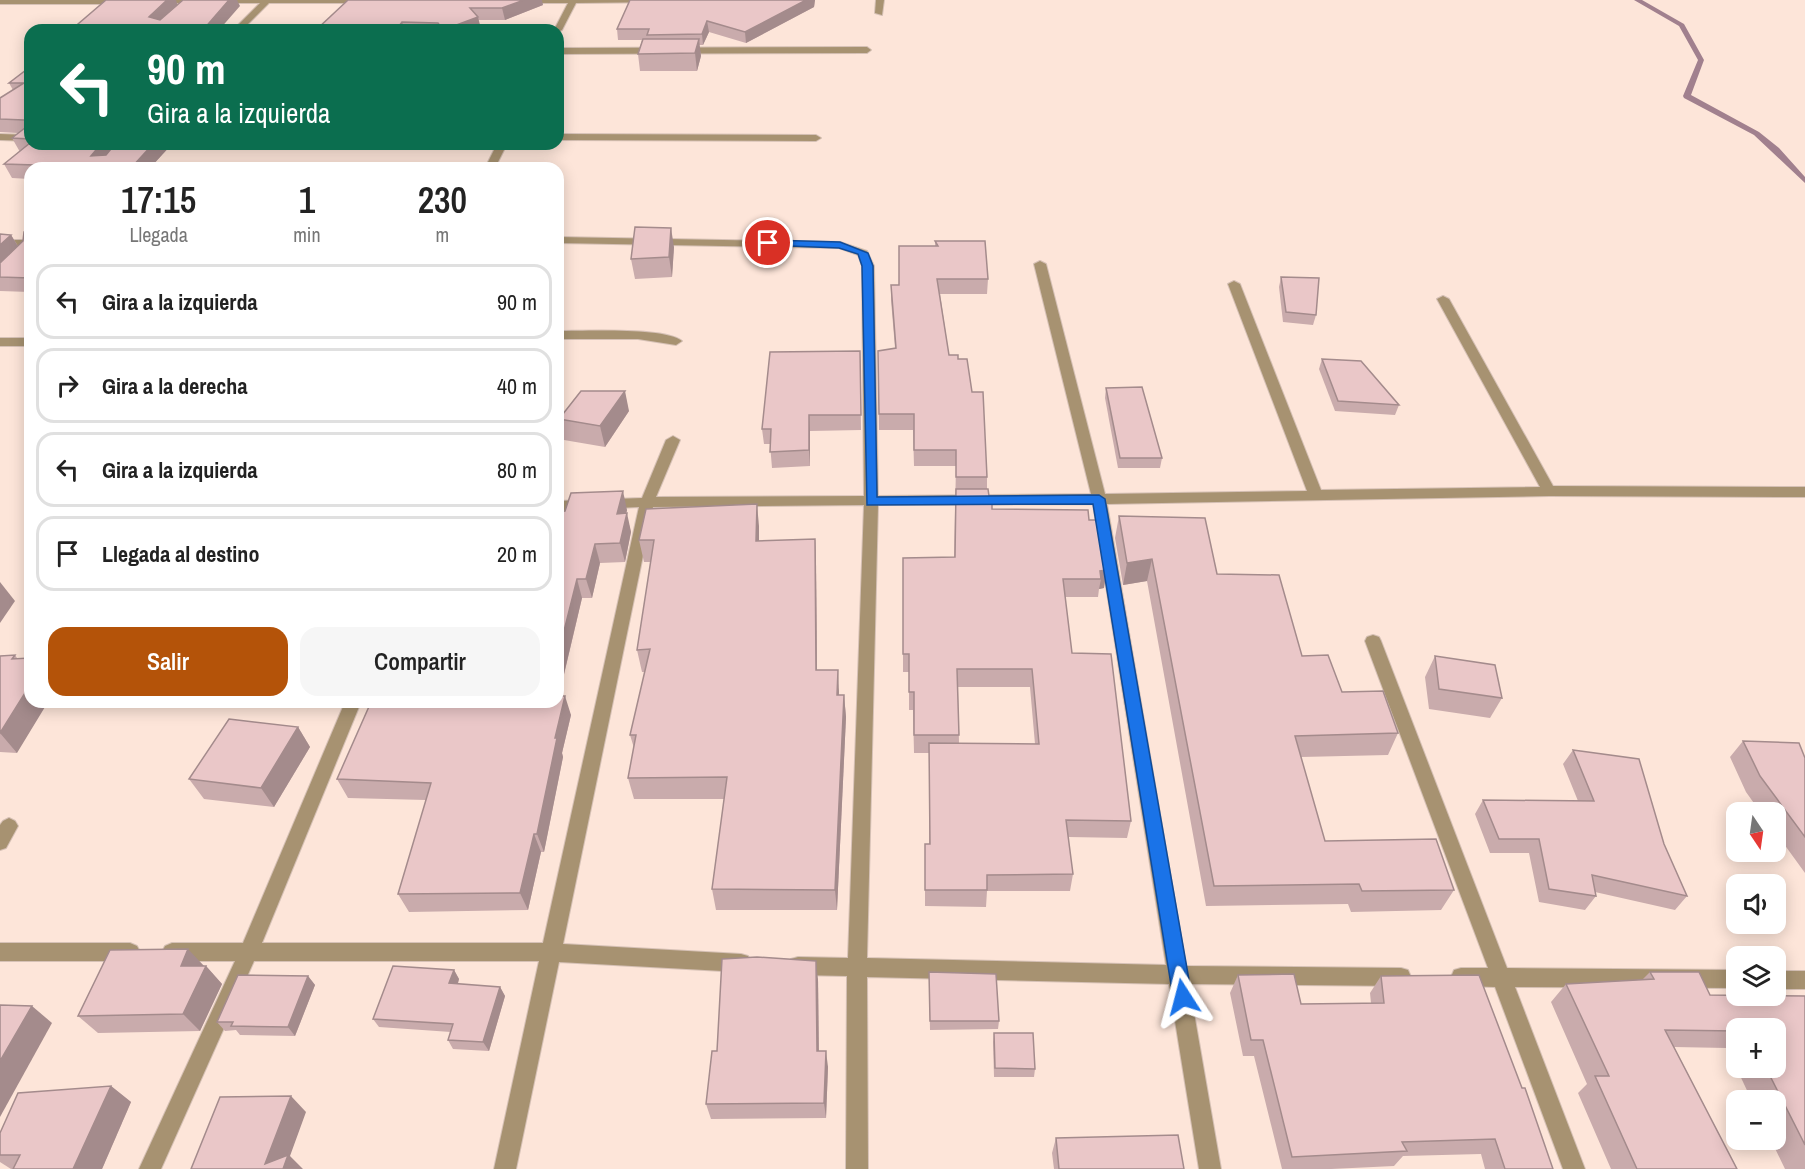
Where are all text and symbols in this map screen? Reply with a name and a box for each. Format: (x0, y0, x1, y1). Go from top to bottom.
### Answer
text: 90 m (147, 41, 226, 97)
icon: left (48, 48, 126, 126)
text: Gira a la izquierda (147, 95, 330, 131)
text: 17:15 (121, 176, 196, 224)
text: 1 (299, 176, 315, 224)
text: 230 (418, 176, 467, 224)
pin (742, 217, 793, 268)
text: Llegada (129, 221, 188, 248)
text: min (293, 221, 321, 248)
text: m (435, 221, 449, 248)
icon: arrive (751, 226, 784, 259)
icon: left (51, 285, 84, 318)
text: Gira a la izquierda (102, 287, 257, 317)
text: 90 m (497, 287, 537, 317)
icon: right (51, 369, 84, 402)
text: Gira a la derecha (102, 371, 247, 401)
text: 40 m (497, 371, 537, 401)
icon: left (51, 453, 84, 486)
text: Gira a la izquierda (102, 455, 257, 485)
text: 80 m (497, 455, 537, 485)
icon: arrive (51, 537, 84, 570)
text: Llegada al destino (102, 539, 259, 569)
text: 20 m (497, 539, 537, 569)
button: Salir (48, 627, 288, 696)
button: Compartir (300, 627, 540, 696)
north arrow (1726, 802, 1786, 862)
map controls (1726, 802, 1786, 1150)
button: sound (1726, 874, 1786, 934)
button: layers (1726, 946, 1786, 1006)
position arrow (1151, 965, 1215, 1029)
button: + (1726, 1018, 1786, 1078)
button: − (1726, 1090, 1786, 1150)

